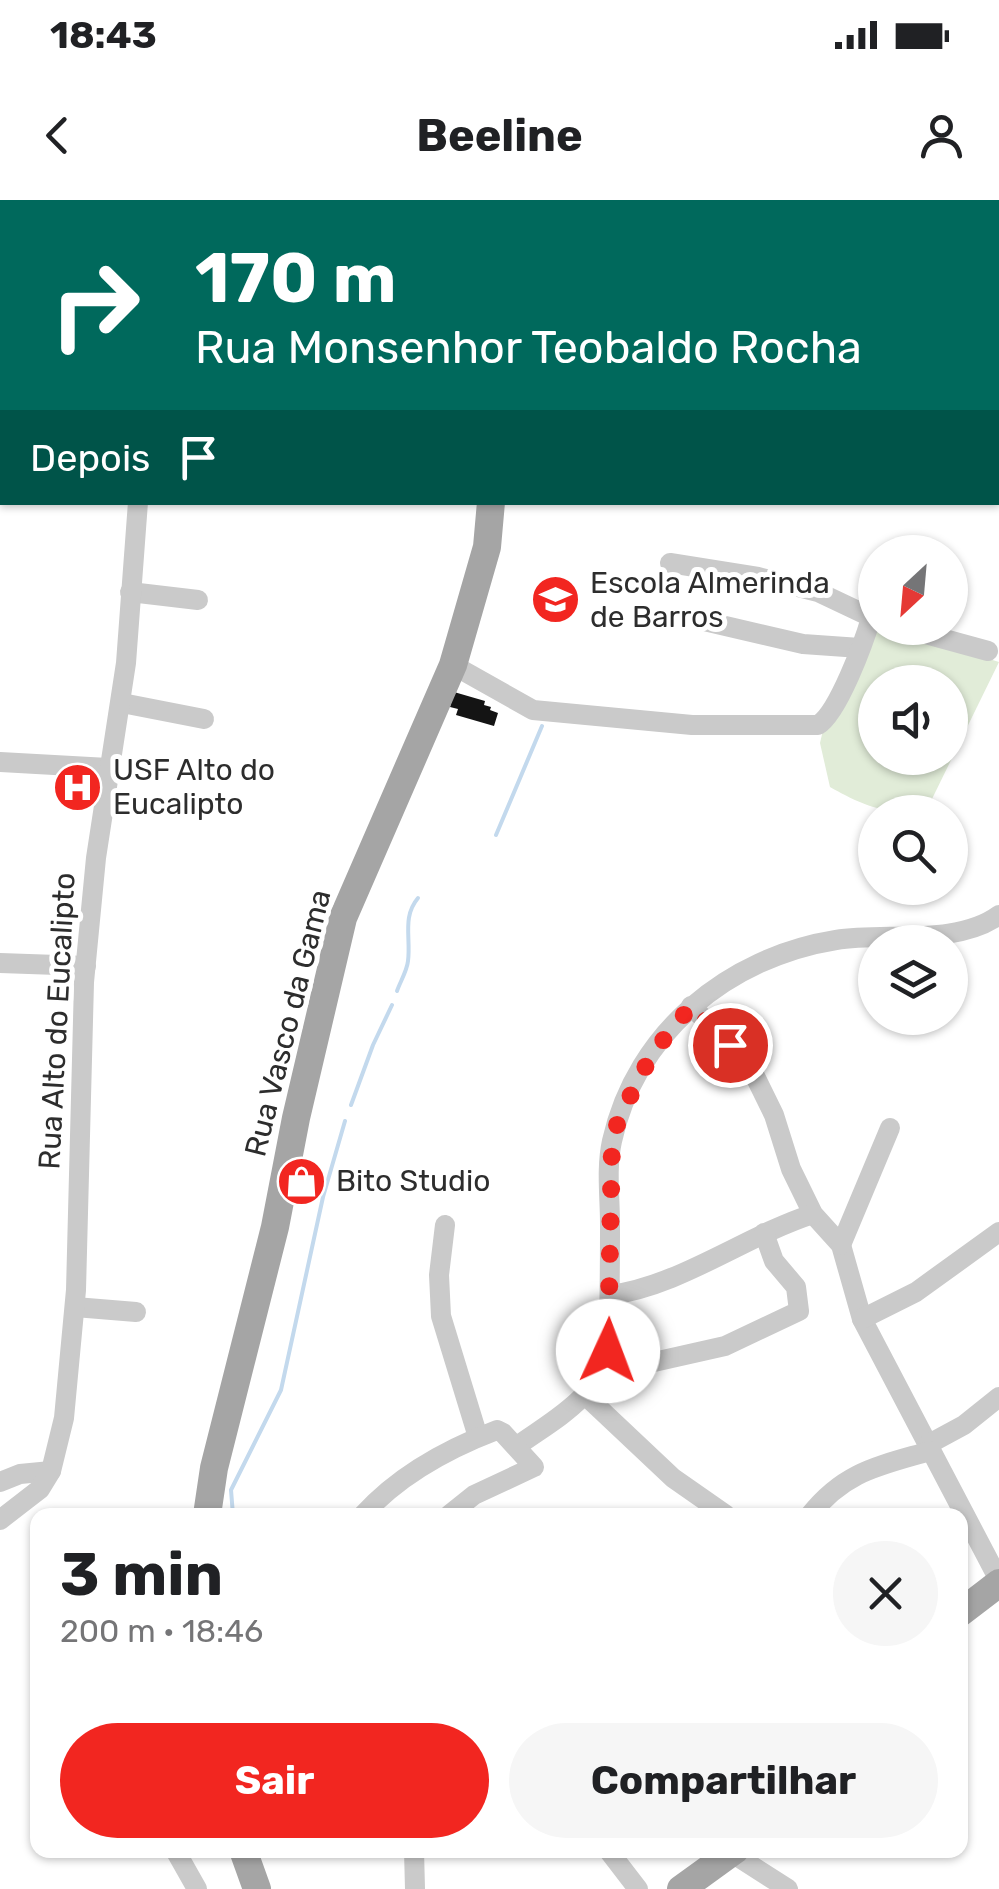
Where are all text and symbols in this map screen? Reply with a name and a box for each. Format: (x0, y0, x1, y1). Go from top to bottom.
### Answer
text: 18:43 (50, 12, 157, 58)
icon: back (30, 108, 85, 163)
icon: person (914, 108, 969, 163)
text: Beeline (416, 109, 583, 162)
text: 170 m (195, 237, 397, 320)
icon: right (30, 240, 160, 370)
text: Rua Monsenhor Teobaldo Rocha (195, 321, 862, 374)
icon: arrive (171, 430, 226, 485)
text: Depois (30, 435, 151, 481)
north arrow (858, 535, 968, 645)
map controls (858, 535, 968, 1035)
place label: Escola Almerinda de Barros (590, 565, 830, 635)
school or university icon: Escola Almerinda de Barros (529, 574, 581, 626)
button: sound (858, 665, 968, 775)
place label: USF Alto do Eucalipto (113, 752, 275, 822)
hospital icon: USF Alto do Eucalipto (52, 761, 104, 813)
button: search (858, 795, 968, 905)
street label: Rua Alto do Eucalipto (31, 872, 83, 1170)
street label: Rua Vasco da Gama (237, 886, 339, 1160)
button: layers (858, 925, 968, 1035)
pin (688, 1003, 773, 1088)
icon: arrive (703, 1018, 758, 1073)
shop icon: Bito Studio (275, 1155, 327, 1207)
place label: Bito Studio (336, 1163, 490, 1199)
position arrow (556, 1299, 660, 1403)
text: 3 min (60, 1539, 223, 1610)
button: close (833, 1541, 938, 1646)
text: 200 m · 18:46 (60, 1612, 263, 1650)
button: Sair (60, 1723, 489, 1838)
button: Compartilhar (509, 1723, 938, 1838)

